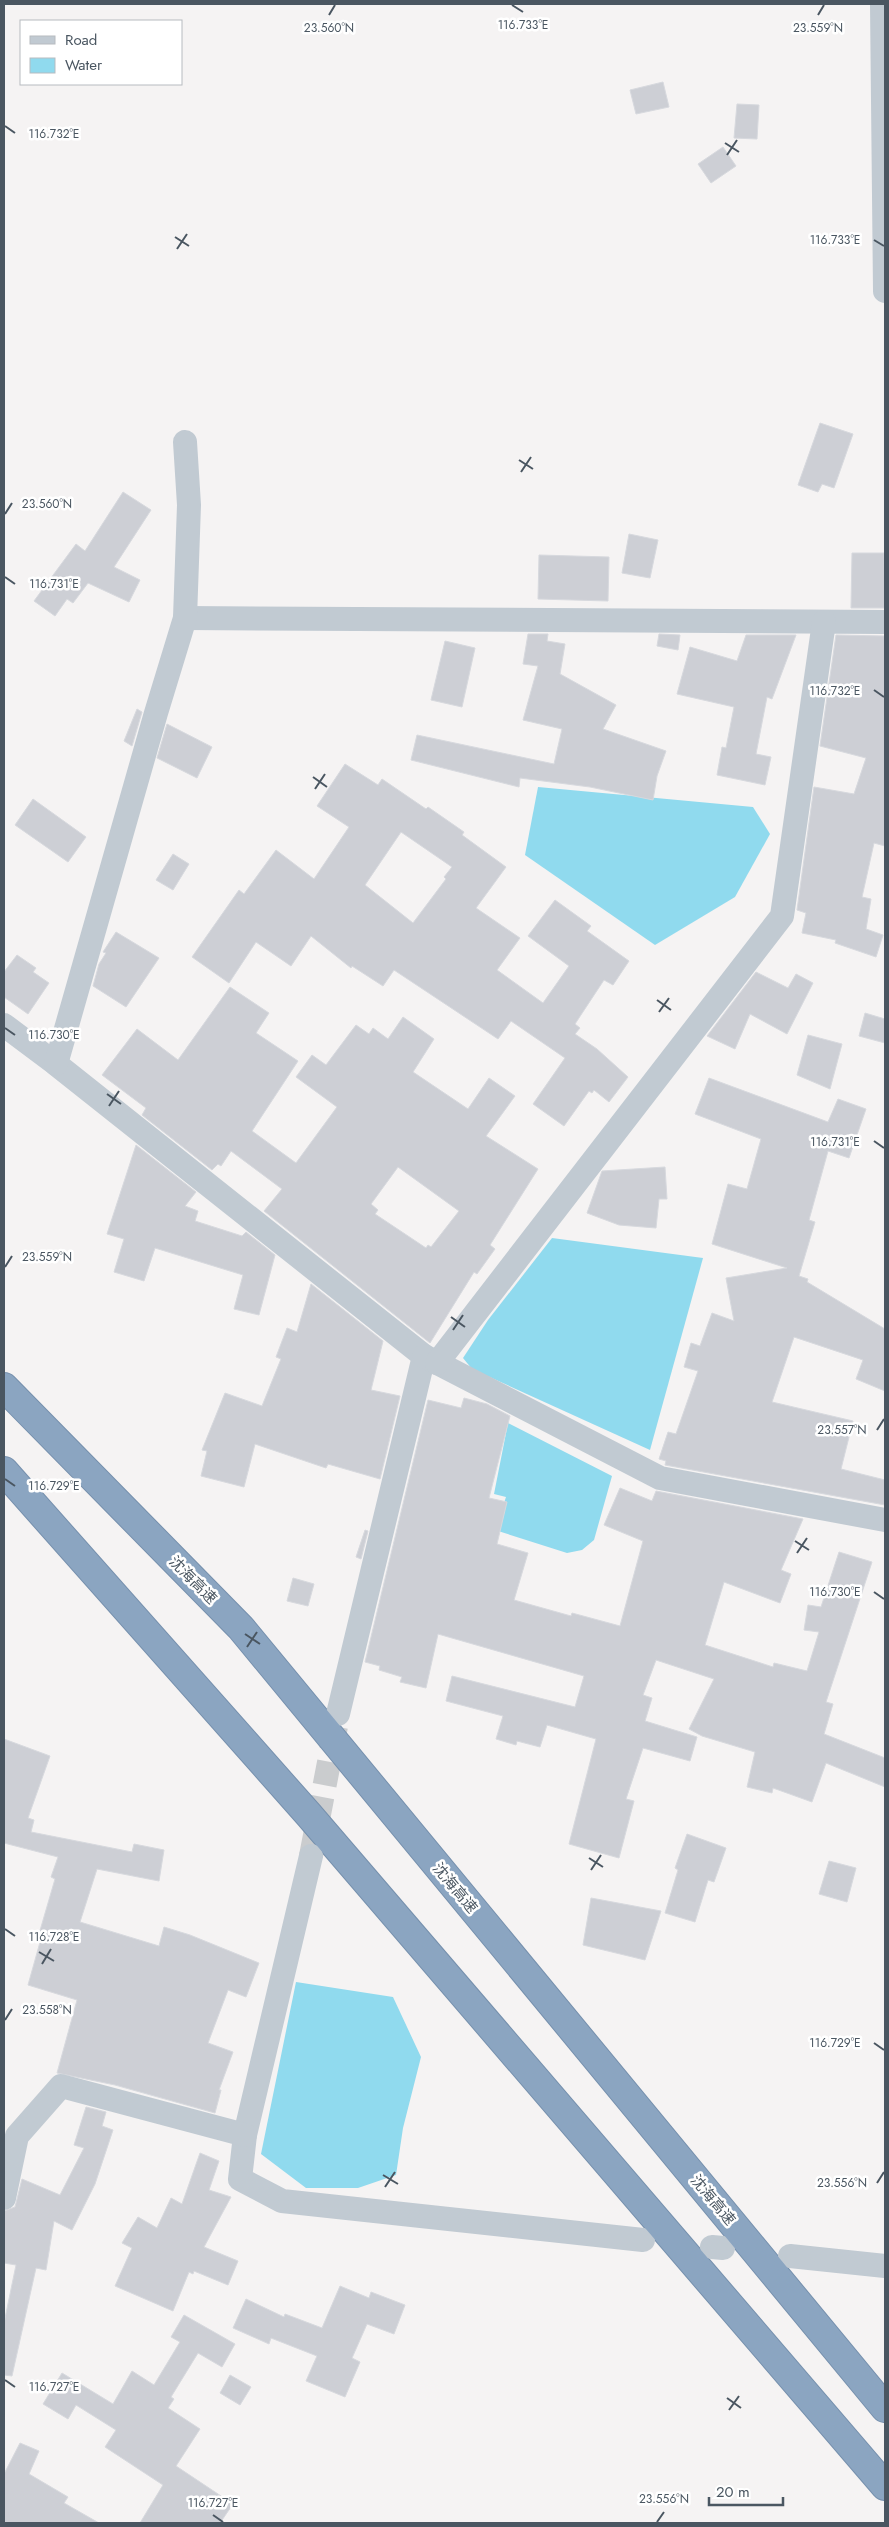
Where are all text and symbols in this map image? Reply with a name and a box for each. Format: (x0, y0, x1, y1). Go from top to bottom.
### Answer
text: 116.733°E (498, 16, 548, 34)
text: 23.560°N (304, 19, 354, 37)
text: 23.559°N (793, 19, 843, 37)
legend (20, 20, 182, 85)
text: Road (65, 29, 97, 51)
text: Water (65, 54, 103, 76)
text: 116.732°E (29, 125, 79, 143)
text: 116.733°E (810, 231, 860, 249)
text: 23.560°N (22, 495, 72, 513)
text: 116.731°E (29, 575, 79, 593)
text: 116.732°E (810, 682, 860, 700)
text: 116.730°E (28, 1026, 80, 1044)
text: 116.731°E (810, 1133, 860, 1151)
text: 23.559°N (22, 1248, 72, 1266)
text: 23.557°N (817, 1421, 867, 1439)
text: 116.729°E (28, 1477, 80, 1495)
street label: 沈海高速 (164, 1551, 222, 1609)
text: 116.730°E (809, 1583, 861, 1601)
street label: 沈海高速 (427, 1858, 483, 1918)
text: 116.728°E (29, 1928, 79, 1946)
text: 23.558°N (22, 2001, 72, 2019)
text: 116.729°E (809, 2034, 861, 2052)
street label: 沈海高速 (685, 2170, 741, 2230)
text: 23.556°N (817, 2174, 867, 2192)
text: 116.727°E (29, 2378, 79, 2396)
scale bar (709, 2474, 783, 2506)
text: 20 m (716, 2481, 750, 2503)
text: 23.556°N (639, 2490, 689, 2508)
text: 116.727°E (188, 2494, 238, 2512)

